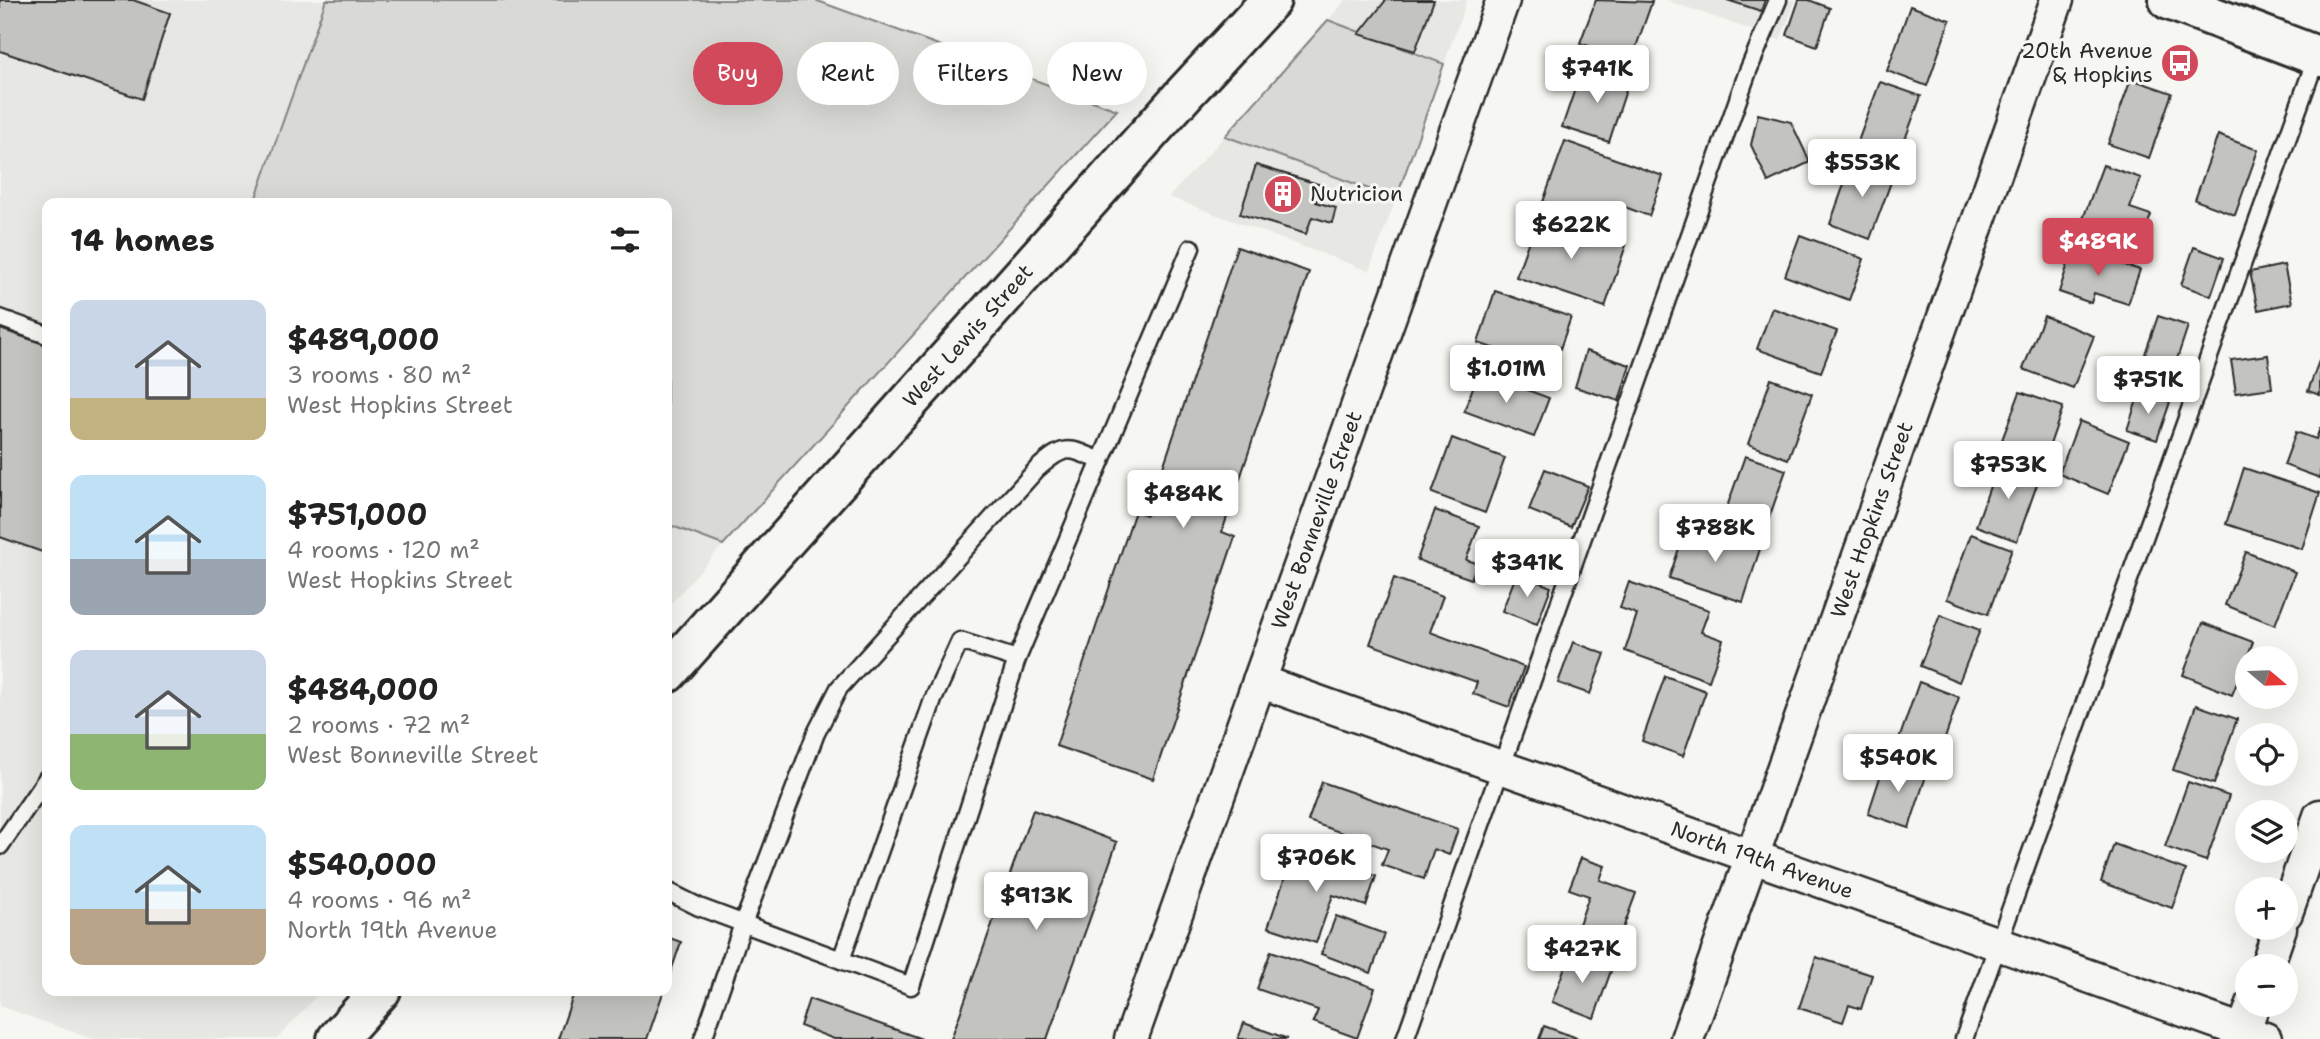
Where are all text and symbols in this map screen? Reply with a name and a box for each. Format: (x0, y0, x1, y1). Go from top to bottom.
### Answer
place label: 20th Avenue & Hopkins (2021, 37, 2153, 89)
chip: Buy (693, 42, 783, 105)
chip: Rent (797, 42, 899, 105)
chip: Filters (913, 42, 1033, 105)
chip: New (1047, 42, 1147, 105)
bus stop icon: 20th Avenue & Hopkins (2159, 42, 2201, 84)
pin: $741K (1548, 46, 1646, 105)
text: $741K (1561, 53, 1633, 83)
pin: $553K (1813, 140, 1911, 199)
text: $553K (1824, 147, 1900, 177)
building icon: Nutricion (1262, 173, 1304, 215)
place label: Nutricion (1310, 180, 1403, 208)
pin: $622K (1522, 202, 1620, 261)
text: $622K (1532, 209, 1610, 239)
pin: $489K (2049, 218, 2147, 278)
text: 14 homes (70, 220, 215, 261)
icon: filters (606, 221, 644, 259)
text: $489K (2058, 226, 2138, 256)
street label: West Lewis Street (897, 258, 1039, 413)
text: $489,000 (287, 319, 440, 360)
icon: home (126, 328, 210, 412)
pin: $1.01M (1449, 346, 1563, 405)
text: $1.01M (1466, 353, 1546, 383)
pin: $751K (2099, 356, 2197, 416)
text: 3 rooms · 80 m² (287, 360, 472, 390)
text: $751K (2113, 364, 2183, 394)
text: West Hopkins Street (287, 390, 513, 420)
street label: West Bonneville Street (1265, 407, 1369, 633)
street label: West Hopkins Street (1824, 418, 1920, 622)
pin: $753K (1959, 442, 2057, 501)
text: $753K (1970, 449, 2046, 479)
pin: $484K (1134, 470, 1232, 530)
text: $484K (1143, 478, 1223, 508)
text: $751,000 (287, 494, 427, 535)
icon: home (126, 503, 210, 587)
pin: $788K (1666, 504, 1764, 564)
text: $788K (1675, 512, 1755, 542)
text: 4 rooms · 120 m² (287, 535, 480, 565)
pin: $341K (1478, 540, 1576, 599)
text: $341K (1491, 547, 1563, 577)
text: West Hopkins Street (287, 565, 513, 595)
north arrow (2235, 646, 2298, 709)
map controls (2235, 646, 2298, 1017)
text: $484,000 (287, 669, 439, 710)
icon: home (126, 678, 210, 762)
text: 2 rooms · 72 m² (287, 710, 470, 740)
button: locate (2235, 723, 2298, 786)
pin: $540K (1849, 734, 1947, 794)
text: West Bonneville Street (287, 740, 538, 770)
text: $540K (1859, 742, 1937, 772)
button: layers (2235, 800, 2298, 863)
street label: North 19th Avenue (1667, 815, 1857, 905)
pin: $706K (1267, 834, 1365, 894)
text: $706K (1276, 842, 1356, 872)
text: $540,000 (287, 844, 437, 885)
icon: home (126, 853, 210, 937)
pin: $913K (987, 872, 1085, 932)
button: + (2235, 877, 2298, 940)
text: $913K (1000, 880, 1072, 910)
text: 4 rooms · 96 m² (287, 885, 472, 915)
text: North 19th Avenue (287, 915, 497, 945)
pin: $427K (1533, 926, 1631, 985)
text: $427K (1543, 933, 1621, 963)
button: − (2235, 954, 2298, 1017)

